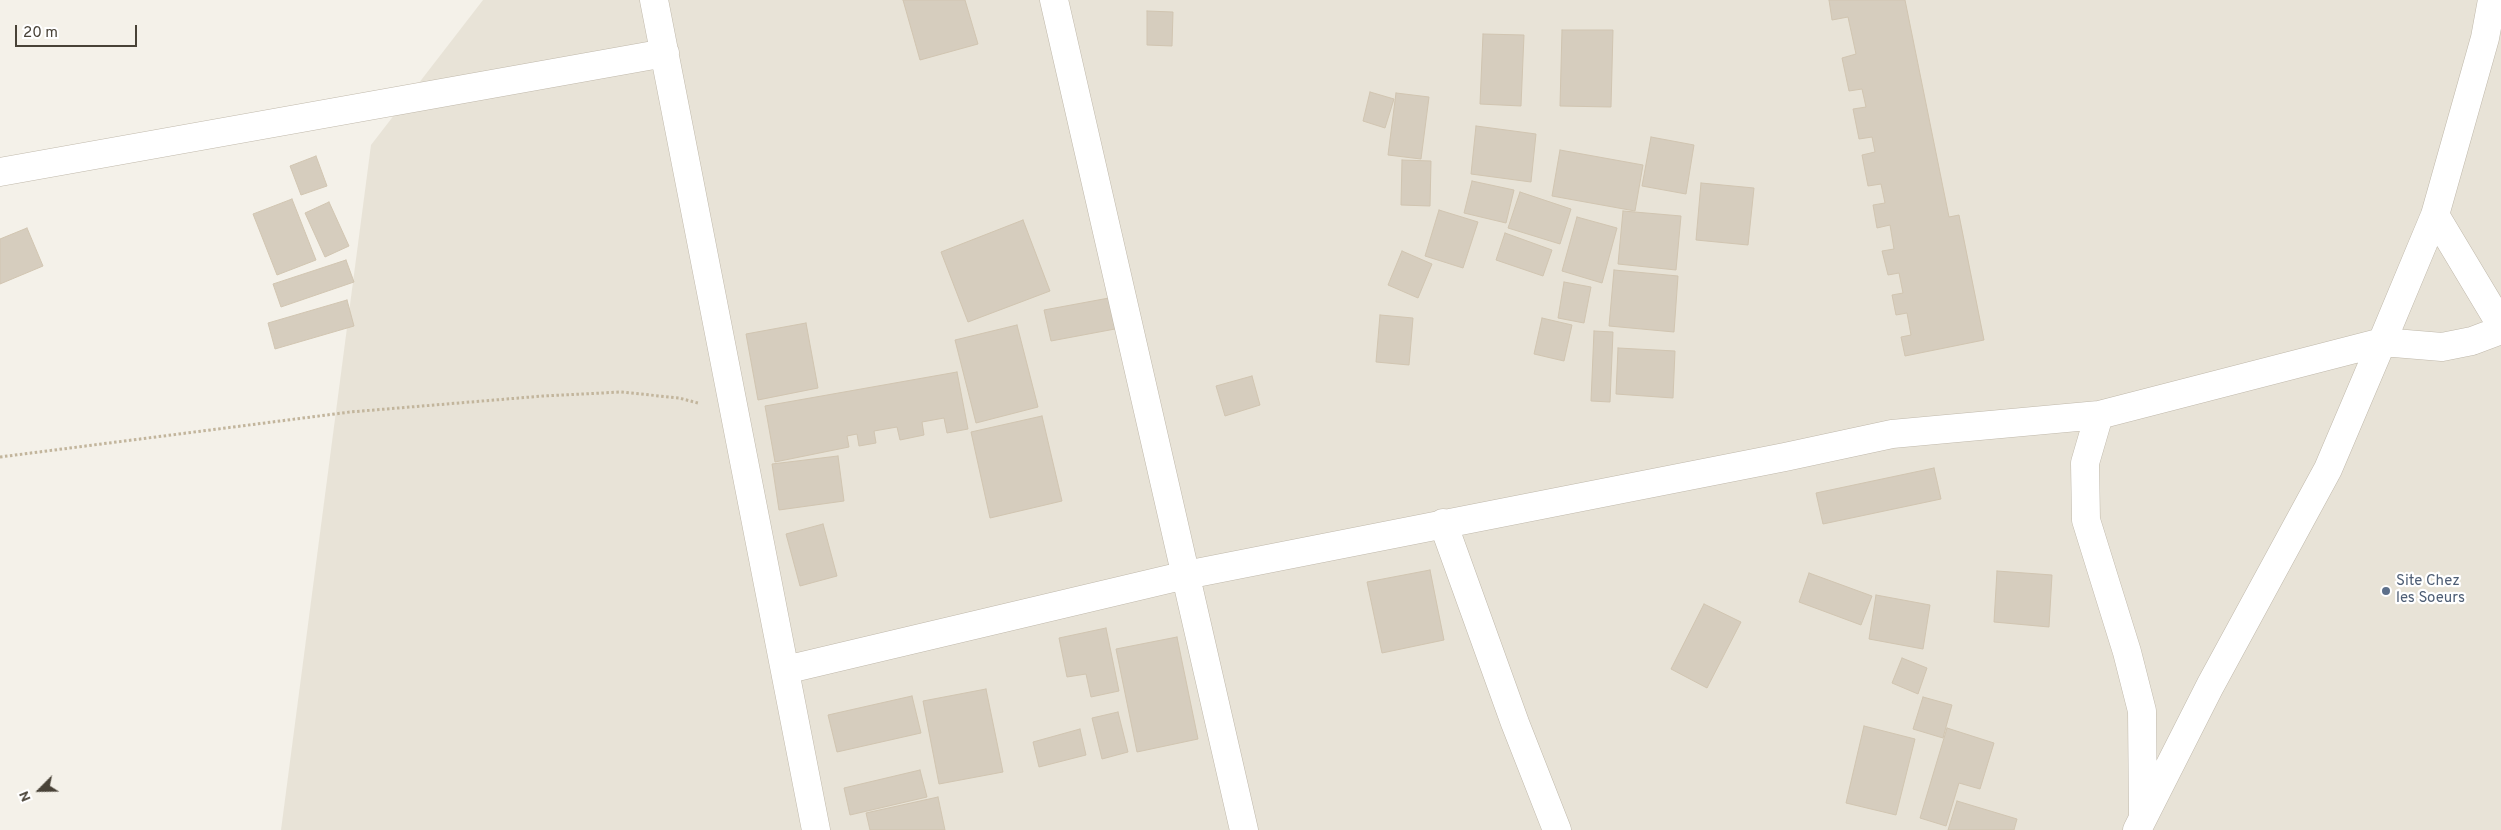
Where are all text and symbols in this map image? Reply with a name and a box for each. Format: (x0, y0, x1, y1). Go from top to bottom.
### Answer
scale bar (18, 15, 140, 47)
text: 20 m (23, 24, 58, 43)
place label: Site Chez les Soeurs (2396, 573, 2465, 608)
marker: Site Chez les Soeurs (2380, 585, 2392, 597)
north arrow (15, 765, 65, 815)
text: N (16, 788, 36, 804)

